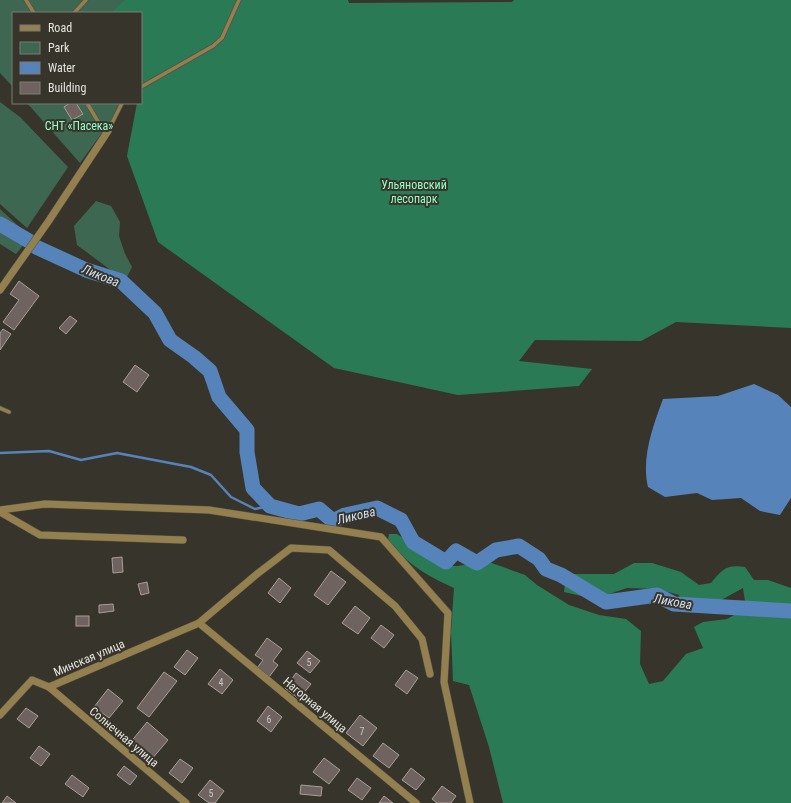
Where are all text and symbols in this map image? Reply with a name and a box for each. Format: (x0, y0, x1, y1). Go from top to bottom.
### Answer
legend (12, 12, 142, 104)
text: Road (48, 21, 72, 35)
text: Park (48, 41, 70, 55)
text: Water (48, 61, 76, 75)
text: Building (48, 81, 86, 95)
park label: СНТ «Пасека» (45, 119, 113, 133)
park label: Ульяновский лесопарк (381, 178, 447, 206)
water label: Ликова (79, 261, 122, 290)
water label: Ликова (335, 504, 377, 527)
water label: Ликова (651, 591, 693, 612)
street label: Минская улица (51, 637, 127, 679)
house number: 5 (307, 657, 312, 668)
street label: Нагорная улица (280, 674, 350, 736)
house number: 4 (219, 677, 224, 688)
street label: Солнечная улица (87, 704, 162, 770)
house number: 6 (267, 714, 272, 725)
house number: 7 (360, 726, 365, 737)
house number: 5 (209, 788, 214, 799)

